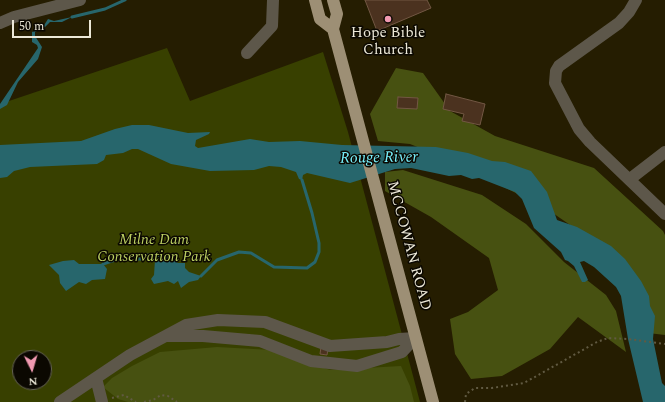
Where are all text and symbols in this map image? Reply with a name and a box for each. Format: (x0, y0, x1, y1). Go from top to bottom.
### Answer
scale bar (14, 12, 93, 38)
marker: Hope Bible Church (383, 14, 393, 24)
text: 50 m (19, 17, 44, 36)
place label: Hope Bible Church (351, 25, 425, 60)
water label: Rouge River (340, 149, 418, 169)
street label: MCCOWAN ROAD (382, 179, 434, 313)
park label: Milne Dam Conservation Park (97, 232, 211, 267)
north arrow (12, 350, 52, 390)
text: N (28, 373, 38, 390)

